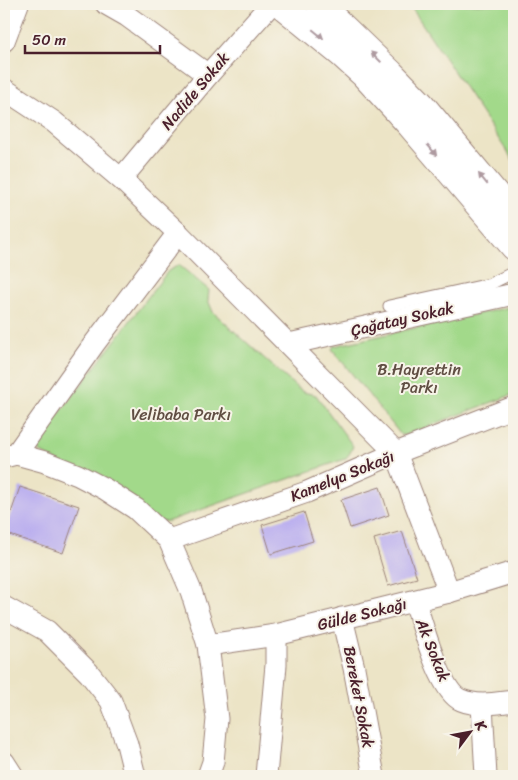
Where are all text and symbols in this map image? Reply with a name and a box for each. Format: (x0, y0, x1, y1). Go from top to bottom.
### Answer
scale bar (25, 22, 160, 54)
text: 50 m (32, 27, 67, 53)
one-way arrow (311, 29, 324, 40)
street label: Nadide Sokak (153, 45, 237, 137)
one-way arrow (370, 51, 382, 63)
one-way arrow (426, 144, 437, 156)
one-way arrow (478, 172, 489, 185)
street label: Çağatay Sokak (348, 293, 457, 345)
park label: B.Hayrettin Parkı (377, 355, 461, 402)
park label: Velibaba Parkı (131, 400, 231, 429)
street label: Kamelya Sokağı (285, 442, 399, 510)
street label: Gülde Sokağı (314, 589, 410, 639)
street label: Ak Sokak (407, 613, 459, 686)
street label: Bereket Sokak (335, 644, 383, 751)
north arrow (446, 708, 496, 758)
text: K (467, 714, 494, 737)

